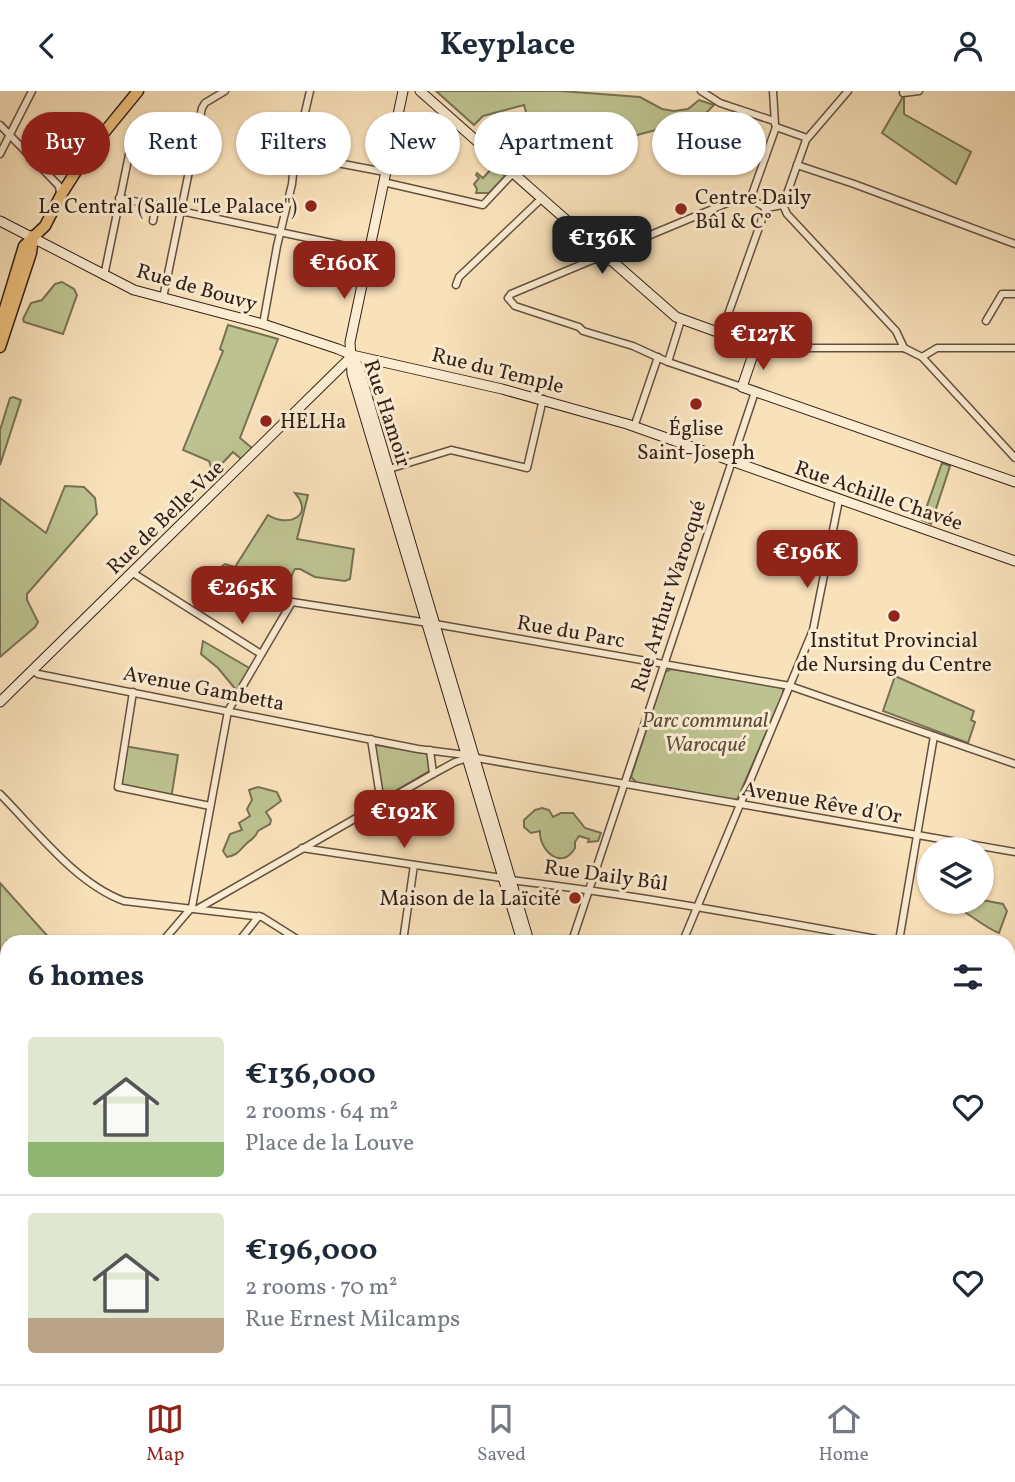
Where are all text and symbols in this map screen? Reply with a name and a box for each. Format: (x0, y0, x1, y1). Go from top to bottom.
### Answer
text: Keyplace (440, 24, 575, 68)
icon: back (28, 27, 66, 65)
icon: person (949, 27, 987, 65)
chip: Buy (21, 112, 110, 175)
chip: Rent (124, 112, 222, 175)
chip: Filters (236, 112, 351, 175)
chip: New (365, 112, 460, 175)
chip: Apartment (474, 112, 638, 175)
chip: House (652, 112, 766, 175)
place label: Centre Daily Bûl & C° (695, 184, 812, 237)
place label: Le Central (Salle "Le Palace") (38, 193, 297, 222)
marker: Le Central (Salle "Le Palace") (303, 198, 319, 214)
marker: Centre Daily Bûl & C° (673, 201, 689, 217)
pin: €136K (553, 216, 651, 276)
text: €136K (568, 223, 636, 255)
pin: €160K (295, 241, 393, 301)
text: €160K (309, 248, 379, 280)
street label: Rue de Bouvy (133, 257, 261, 320)
pin: €127K (714, 313, 812, 372)
text: €127K (730, 319, 796, 351)
street label: Rue du Temple (429, 341, 567, 402)
street label: Rue Hamoir (356, 356, 418, 471)
marker: Église Saint-Joseph (688, 396, 704, 412)
place label: HELHa (280, 408, 346, 437)
marker: HELHa (258, 413, 274, 429)
place label: Église Saint-Joseph (637, 415, 755, 468)
street label: Rue de Belle-Vue (101, 454, 231, 582)
street label: Rue Achille Chavée (791, 454, 966, 539)
street label: Rue Arthur Warocqué (625, 496, 714, 696)
pin: €196K (758, 531, 856, 590)
text: €196K (773, 537, 841, 569)
pin: €265K (193, 567, 291, 626)
text: €265K (207, 573, 277, 605)
marker: Institut Provincial de Nursing du Centre (886, 608, 902, 624)
street label: Rue du Parc (514, 609, 627, 656)
place label: Institut Provincial de Nursing du Centre (796, 627, 992, 680)
street label: Avenue Gambetta (121, 660, 287, 719)
park label: Parc communal Warocqué (642, 707, 768, 760)
street label: Avenue Rêve d'Or (740, 775, 904, 832)
pin: €192K (355, 791, 453, 850)
text: €192K (370, 797, 438, 829)
map controls (917, 837, 994, 914)
button: layers (917, 837, 994, 914)
street label: Rue Daily Bûl (542, 853, 670, 900)
place label: Maison de la Laïcité (379, 885, 561, 914)
marker: Maison de la Laïcité (567, 890, 583, 906)
text: 6 homes (28, 956, 144, 998)
icon: filters (949, 958, 987, 996)
text: €136,000 (245, 1054, 376, 1096)
icon: home (84, 1065, 168, 1149)
icon: heart (949, 1088, 987, 1126)
text: 2 rooms · 64 m² (245, 1096, 398, 1128)
text: Place de la Louve (245, 1128, 414, 1160)
text: €196,000 (245, 1230, 377, 1272)
icon: home (84, 1241, 168, 1325)
icon: heart (949, 1264, 987, 1302)
text: 2 rooms · 70 m² (245, 1272, 398, 1304)
text: Rue Ernest Milcamps (245, 1304, 460, 1336)
tab: Map (146, 1400, 184, 1468)
tab: Saved (477, 1400, 526, 1468)
tab: Home (818, 1400, 869, 1468)

